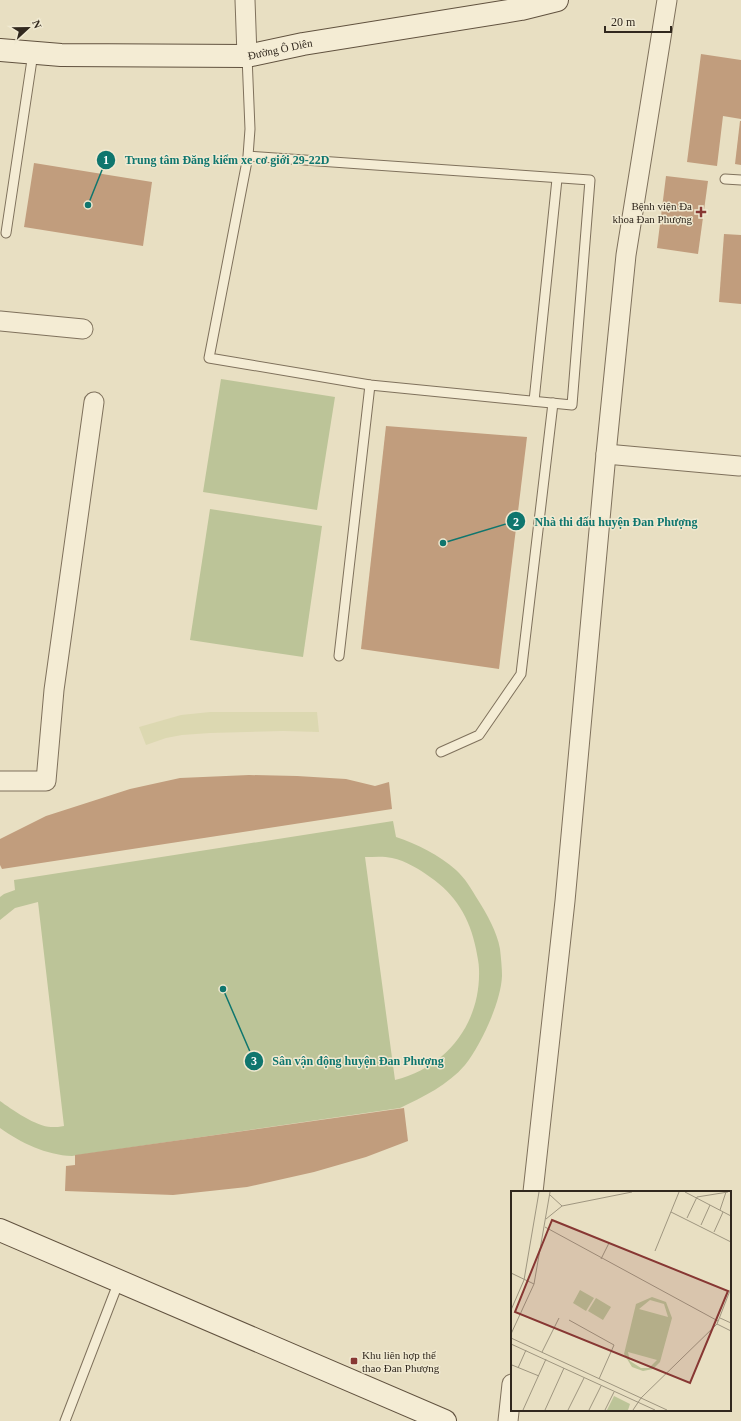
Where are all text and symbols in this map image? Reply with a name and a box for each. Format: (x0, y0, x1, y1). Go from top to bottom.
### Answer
north arrow (8, 8, 48, 48)
scale bar (605, 8, 671, 34)
text: 20 m (611, 15, 636, 29)
text: N (30, 18, 44, 30)
street label: Đường Ô Diên (247, 37, 314, 62)
callout: Trung tâm Đăng kiểm xe cơ giới 29-22D (96, 148, 337, 172)
text: 1 (103, 153, 109, 167)
text: Trung tâm Đăng kiểm xe cơ giới 29-22D (125, 153, 330, 167)
place label: Bệnh viện Đa khoa Đan Phượng (612, 200, 692, 225)
marker: Bệnh viện Đa khoa Đan Phượng (695, 206, 707, 218)
callout: Nhà thi đấu huyện Đan Phượng (506, 509, 705, 533)
text: 2 (513, 515, 519, 529)
text: Nhà thi đấu huyện Đan Phượng (535, 515, 697, 529)
callout: Sân vận động huyện Đan Phượng (244, 1049, 451, 1073)
text: 3 (251, 1054, 257, 1068)
text: Sân vận động huyện Đan Phượng (272, 1054, 444, 1068)
inset map (511, 1191, 731, 1411)
place label: Khu liên hợp thể thao Đan Phượng (362, 1349, 440, 1374)
marker: Khu liên hợp thể thao Đan Phượng (349, 1356, 359, 1366)

